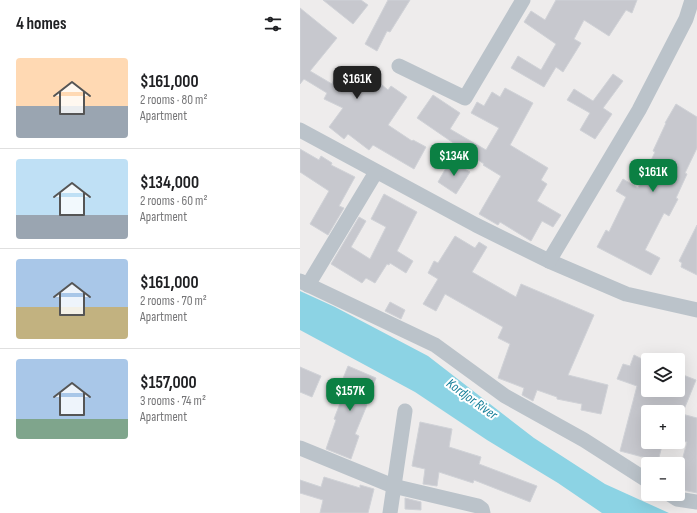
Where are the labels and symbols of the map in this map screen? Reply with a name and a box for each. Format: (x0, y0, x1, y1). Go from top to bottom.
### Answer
pin: $161K (329, 66, 385, 100)
pin: $134K (426, 143, 482, 177)
pin: $161K (625, 159, 681, 193)
water label: Kordjor River (443, 375, 502, 424)
pin: $157K (322, 378, 378, 412)

